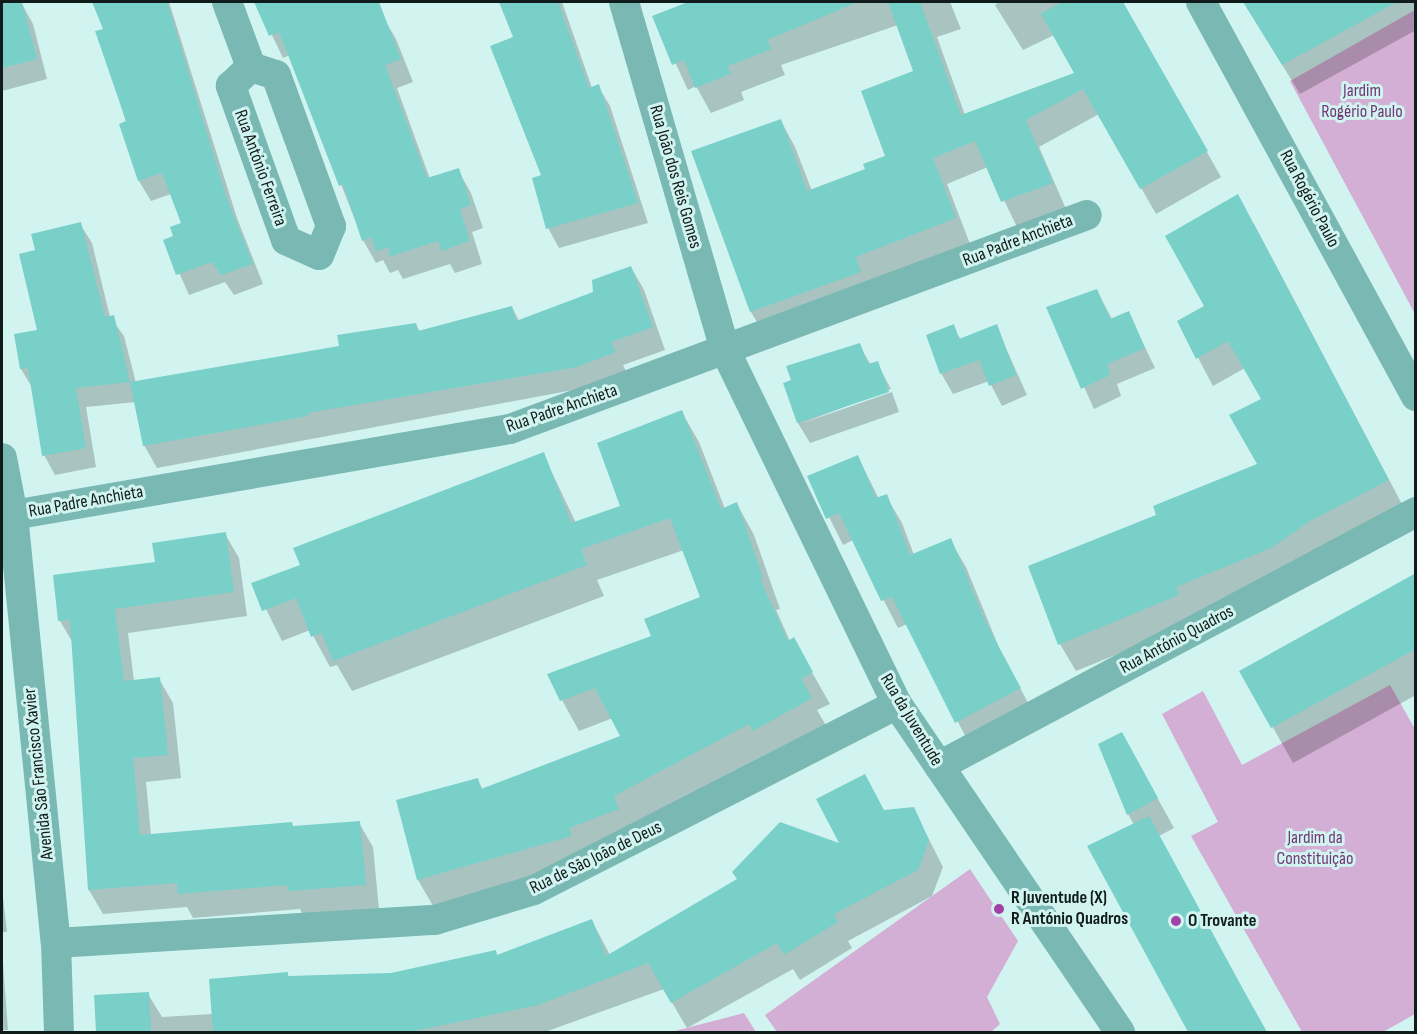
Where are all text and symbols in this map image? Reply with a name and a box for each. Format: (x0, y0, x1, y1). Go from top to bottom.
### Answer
park label: Jardim Rogério Paulo (1321, 81, 1403, 124)
street label: Rua João dos Reis Gomes (644, 103, 706, 251)
street label: Rua António Ferreira (229, 107, 291, 229)
street label: Rua Rogério Paulo (1274, 147, 1344, 251)
street label: Rua Padre Anchieta (960, 210, 1076, 272)
street label: Rua Padre Anchieta (504, 380, 620, 438)
street label: Rua Padre Anchieta (27, 481, 145, 523)
street label: Rua António Quadros (1117, 601, 1237, 679)
street label: Rua da Juventude (875, 670, 947, 770)
street label: Avenida São Francisco Xavier (19, 687, 59, 861)
street label: Rua de São João de Deus (526, 817, 666, 899)
park label: Jardim da Constituição (1277, 828, 1353, 870)
place label: R Juventude (X) R António Quadros (1011, 888, 1128, 930)
marker: R Juventude (X) R António Quadros (992, 902, 1006, 916)
place label: O Trovante (1188, 910, 1256, 932)
marker: O Trovante (1169, 914, 1183, 928)

